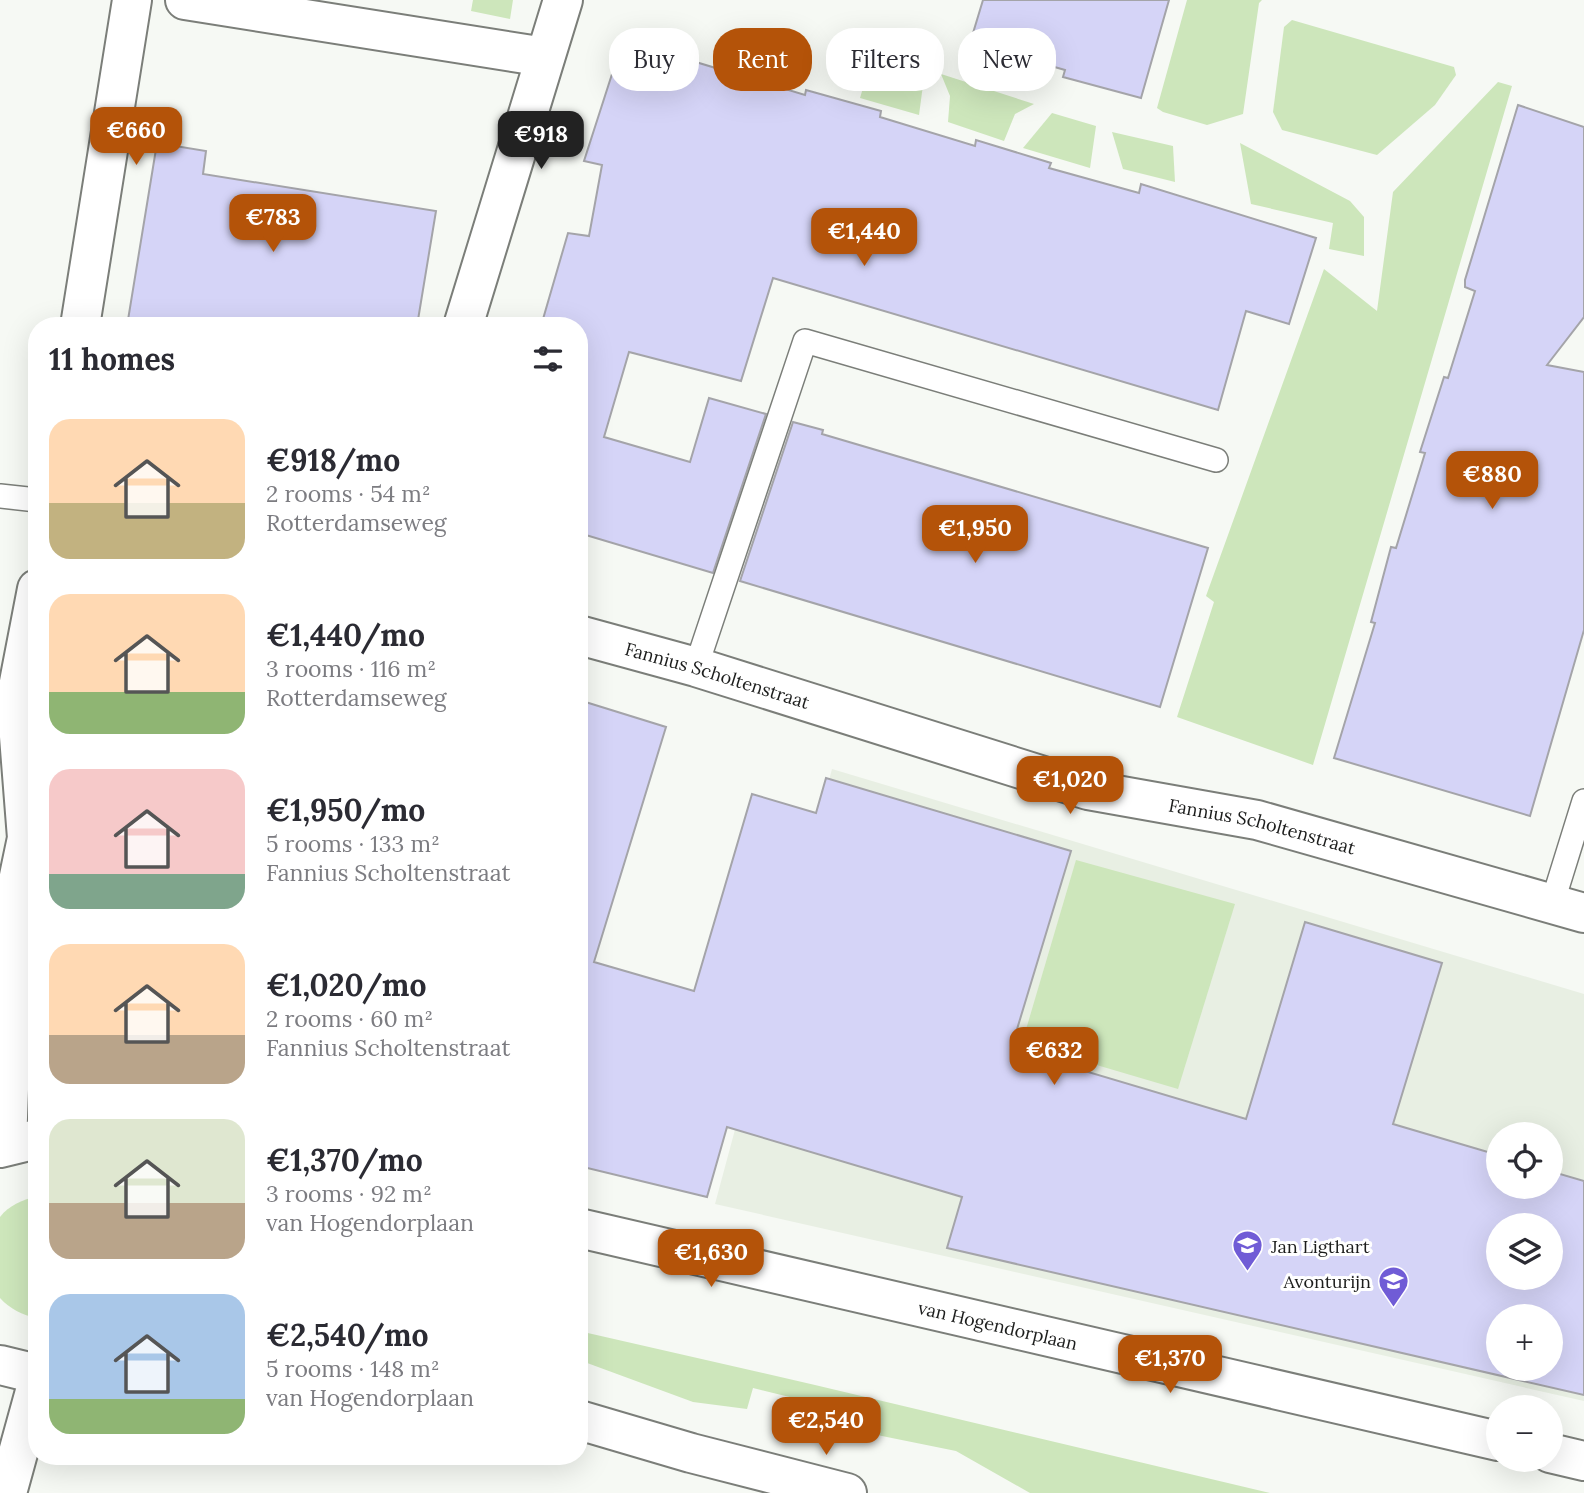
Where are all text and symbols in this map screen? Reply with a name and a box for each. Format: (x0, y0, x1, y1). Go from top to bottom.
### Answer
chip: Buy (609, 28, 699, 91)
chip: Rent (713, 28, 812, 91)
chip: Filters (826, 28, 944, 91)
chip: New (958, 28, 1056, 91)
pin: €660 (95, 108, 177, 167)
pin: €918 (500, 111, 582, 171)
text: €660 (106, 115, 166, 144)
text: €918 (514, 119, 568, 148)
pin: €783 (232, 194, 314, 254)
text: €783 (245, 202, 301, 231)
pin: €1,440 (807, 208, 921, 268)
text: €1,440 (827, 216, 901, 245)
text: 11 homes (49, 340, 175, 378)
icon: filters (529, 340, 567, 378)
text: €918/mo (266, 441, 400, 479)
icon: home (105, 447, 189, 531)
pin: €880 (1451, 452, 1533, 511)
text: €880 (1462, 459, 1522, 488)
text: 2 rooms · 54 m² (266, 479, 431, 508)
pin: €1,950 (918, 505, 1032, 565)
text: Rotterdamseweg (266, 508, 447, 537)
text: €1,950 (938, 513, 1012, 542)
text: €1,440/mo (266, 616, 425, 654)
icon: home (105, 622, 189, 706)
street label: Fannius Scholtenstraat (623, 637, 812, 713)
text: 3 rooms · 116 m² (266, 654, 436, 683)
text: Rotterdamseweg (266, 683, 447, 712)
pin: €1,020 (1013, 756, 1127, 816)
text: €1,020 (1033, 764, 1107, 793)
text: €1,950/mo (266, 791, 425, 829)
street label: Fannius Scholtenstraat (1167, 793, 1358, 859)
icon: home (105, 797, 189, 881)
text: 5 rooms · 133 m² (266, 829, 440, 858)
text: Fannius Scholtenstraat (266, 858, 510, 887)
text: €1,020/mo (266, 966, 426, 1004)
icon: home (105, 972, 189, 1056)
text: 2 rooms · 60 m² (266, 1004, 433, 1033)
pin: €632 (1013, 1028, 1095, 1087)
text: Fannius Scholtenstraat (266, 1033, 510, 1062)
text: €632 (1026, 1035, 1082, 1064)
map controls (1486, 1122, 1563, 1472)
button: locate (1486, 1122, 1563, 1199)
text: €1,370/mo (266, 1141, 423, 1179)
icon: home (105, 1147, 189, 1231)
text: 3 rooms · 92 m² (266, 1179, 432, 1208)
text: van Hogendorplaan (266, 1208, 474, 1237)
button: layers (1486, 1213, 1563, 1290)
school or university icon: Jan Ligthart (1231, 1229, 1265, 1273)
pin: €1,630 (654, 1230, 768, 1289)
place label: Jan Ligthart (1270, 1235, 1370, 1258)
text: €1,630 (674, 1237, 748, 1266)
school or university icon: Avonturijn (1377, 1264, 1411, 1308)
place label: Avonturijn (1283, 1270, 1371, 1293)
street label: van Hogendorplaan (916, 1295, 1080, 1355)
button: + (1486, 1304, 1563, 1381)
text: €2,540/mo (266, 1316, 429, 1354)
icon: home (105, 1322, 189, 1406)
pin: €1,370 (1113, 1336, 1227, 1395)
text: €1,370 (1134, 1343, 1206, 1372)
text: 5 rooms · 148 m² (266, 1354, 440, 1383)
text: van Hogendorplaan (266, 1383, 474, 1412)
button: − (1486, 1395, 1563, 1472)
pin: €2,540 (769, 1398, 883, 1457)
text: €2,540 (788, 1405, 864, 1434)

